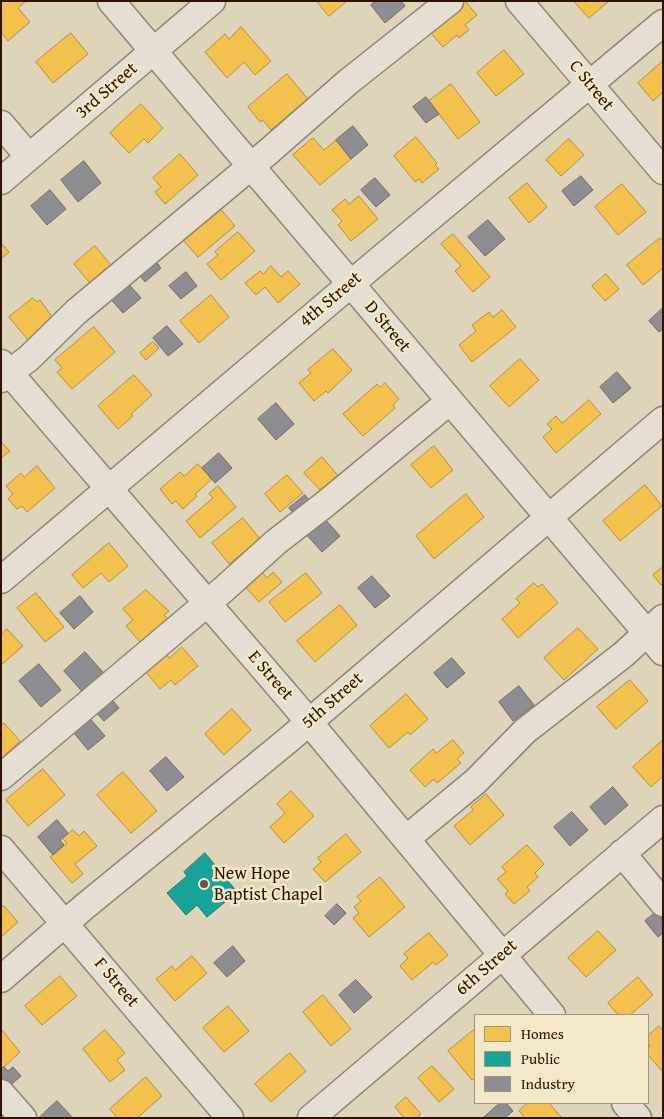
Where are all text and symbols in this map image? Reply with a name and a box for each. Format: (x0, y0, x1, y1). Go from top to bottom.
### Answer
street label: C Street (564, 56, 618, 116)
street label: 3rd Street (72, 58, 142, 124)
street label: 4th Street (295, 268, 367, 332)
street label: D Street (359, 297, 415, 357)
street label: E Street (243, 647, 297, 705)
street label: 5th Street (298, 668, 368, 734)
place label: New Hope Baptist Chapel (214, 863, 323, 906)
marker: New Hope Baptist Chapel (198, 878, 210, 890)
street label: 6th Street (452, 935, 522, 1001)
street label: F Street (89, 954, 143, 1012)
legend (474, 1014, 649, 1104)
text: Homes (521, 1023, 564, 1044)
text: Public (521, 1048, 560, 1069)
text: Industry (521, 1073, 575, 1094)

